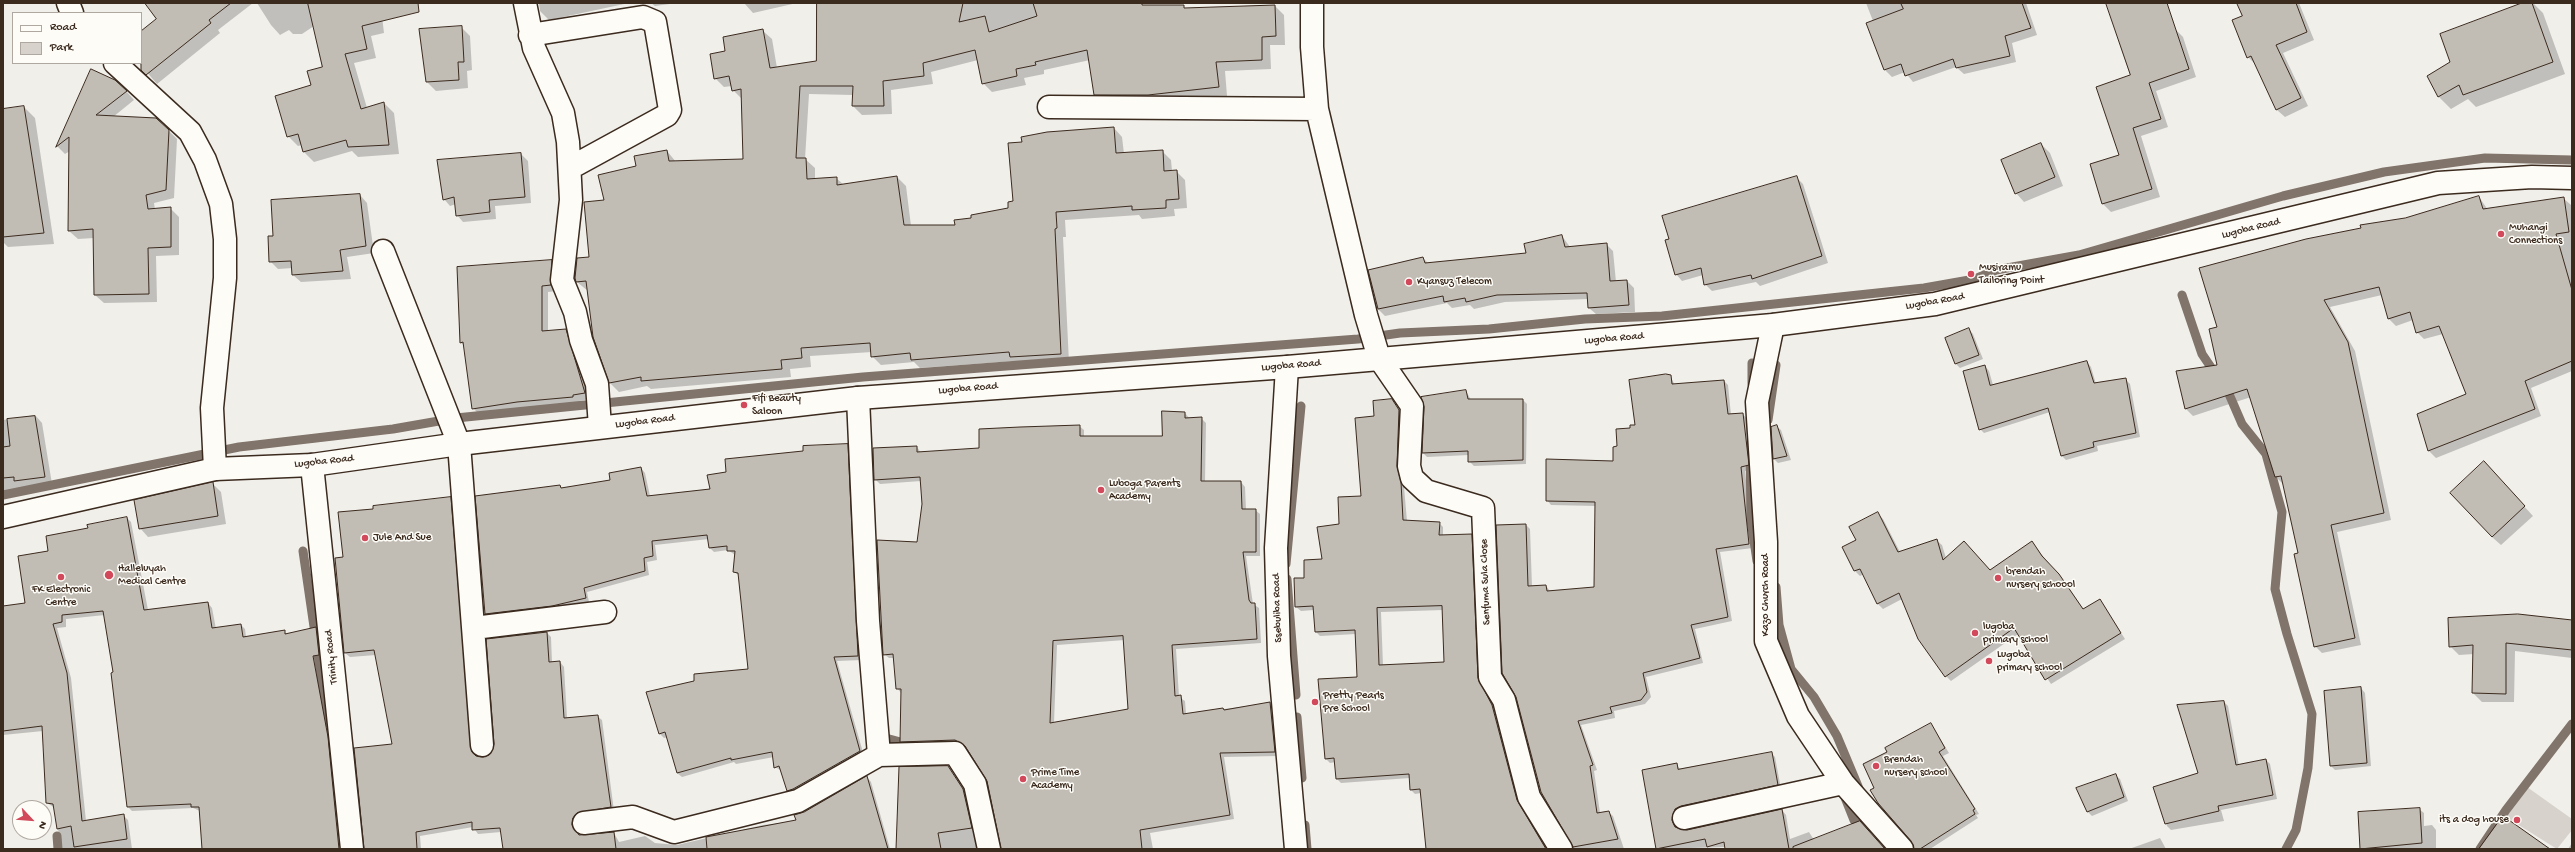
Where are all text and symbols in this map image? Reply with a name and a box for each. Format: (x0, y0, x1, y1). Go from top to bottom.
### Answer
legend (12, 12, 142, 64)
text: Road (50, 21, 76, 35)
text: Park (50, 41, 73, 55)
street label: Lugoba Road (2220, 215, 2282, 243)
place label: Muhangi Connections (2509, 221, 2562, 247)
marker: Muhangi Connections (2496, 229, 2506, 239)
place label: Musiramu Tailoring Point (1979, 261, 2044, 287)
marker: Musiramu Tailoring Point (1966, 269, 1976, 279)
place label: Kyansuz Telecom (1417, 275, 1492, 289)
marker: Kyansuz Telecom (1404, 277, 1414, 287)
street label: Lugoba Road (1904, 290, 1966, 314)
street label: Lugoba Road (1584, 330, 1644, 348)
street label: Lugoba Road (1261, 357, 1321, 375)
street label: Lugoba Road (938, 380, 998, 398)
place label: Fifi Beauty Saloon (752, 392, 801, 418)
marker: Fifi Beauty Saloon (739, 400, 749, 410)
street label: Lugoba Road (615, 412, 675, 432)
street label: Lugoba Road (294, 452, 354, 472)
place label: Luboga Parents Academy (1109, 477, 1180, 503)
marker: Luboga Parents Academy (1096, 485, 1106, 495)
place label: Jule And Sue (373, 531, 431, 545)
marker: Jule And Sue (360, 533, 370, 543)
street label: Senfuma Sula Close (1478, 539, 1494, 625)
street label: Kazo Church Road (1759, 554, 1773, 636)
place label: Halleluyah Medical Centre (118, 562, 186, 588)
place label: brendah nursery schoool (2006, 565, 2075, 591)
marker: Halleluyah Medical Centre (103, 569, 115, 581)
marker: FK Electronic Centre (56, 572, 66, 582)
street label: Ssebuliba Road (1270, 573, 1286, 643)
marker: brendah nursery schoool (1993, 573, 2003, 583)
place label: FK Electronic Centre (32, 583, 90, 609)
place label: lugoba primary school (1983, 620, 2048, 646)
marker: lugoba primary school (1970, 628, 1980, 638)
street label: Trinity Road (323, 629, 341, 685)
place label: Lugoba primary school (1997, 648, 2062, 674)
marker: Lugoba primary school (1984, 656, 1994, 666)
place label: Pretty Pearls Pre School (1323, 689, 1384, 715)
marker: Pretty Pearls Pre School (1310, 697, 1320, 707)
place label: Brendah nursery school (1884, 753, 1947, 779)
marker: Brendah nursery school (1871, 761, 1881, 771)
place label: Prime Time Academy (1031, 766, 1080, 792)
marker: Prime Time Academy (1018, 774, 1028, 784)
north arrow (12, 800, 52, 840)
place label: its a dog house (2439, 813, 2509, 827)
marker: its a dog house (2512, 815, 2522, 825)
text: N (35, 819, 49, 831)

